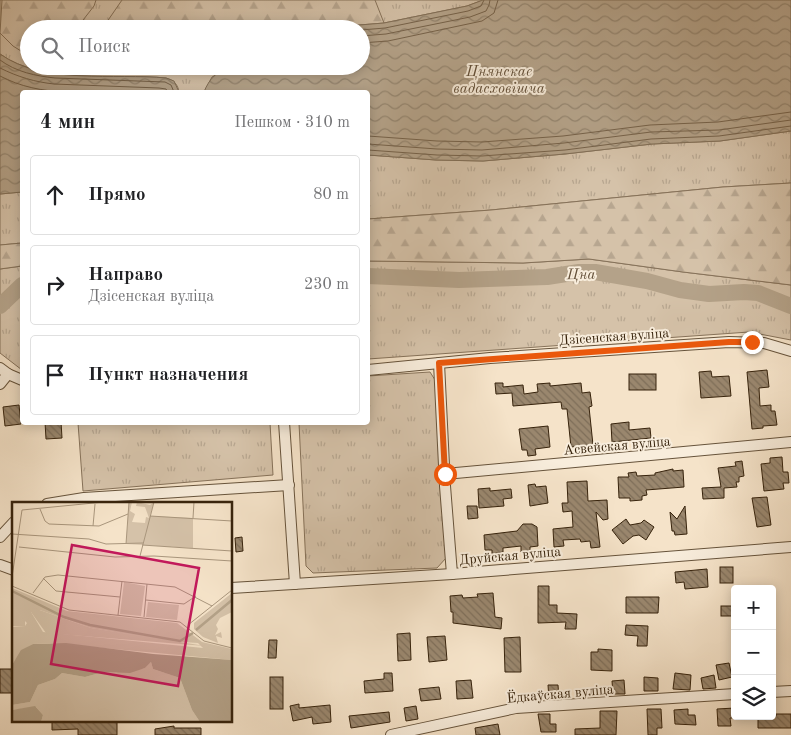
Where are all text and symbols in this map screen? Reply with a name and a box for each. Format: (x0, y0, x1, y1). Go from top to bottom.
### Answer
search box (20, 20, 370, 75)
icon: search (38, 34, 66, 62)
text: Поиск (78, 38, 130, 57)
water label: Цнянскае вадасховішча (453, 65, 545, 97)
text: 4 мин (40, 112, 95, 133)
text: Пешком · 310 m (234, 115, 350, 131)
icon: ahead (41, 181, 69, 209)
text: Прямо (88, 186, 146, 205)
text: 80 m (313, 187, 349, 203)
text: Направо (88, 266, 163, 285)
water label: Цна (566, 268, 596, 283)
icon: right (41, 271, 69, 299)
text: 230 m (304, 277, 349, 293)
text: Дзісенская вуліца (88, 289, 214, 305)
street label: Дзісенская вуліца (558, 326, 670, 348)
route end (741, 331, 764, 354)
icon: arrive (41, 361, 69, 389)
text: Пункт назначения (88, 366, 248, 385)
street label: Асвейская вуліца (563, 434, 671, 458)
route start (434, 463, 457, 486)
inset map (12, 502, 232, 722)
street label: Друйская вуліца (459, 545, 562, 567)
map controls (731, 585, 776, 720)
button: + (731, 585, 776, 630)
button: − (731, 630, 776, 675)
button: layers (731, 675, 776, 720)
street label: Ёдкаўская вуліца (506, 679, 614, 706)

